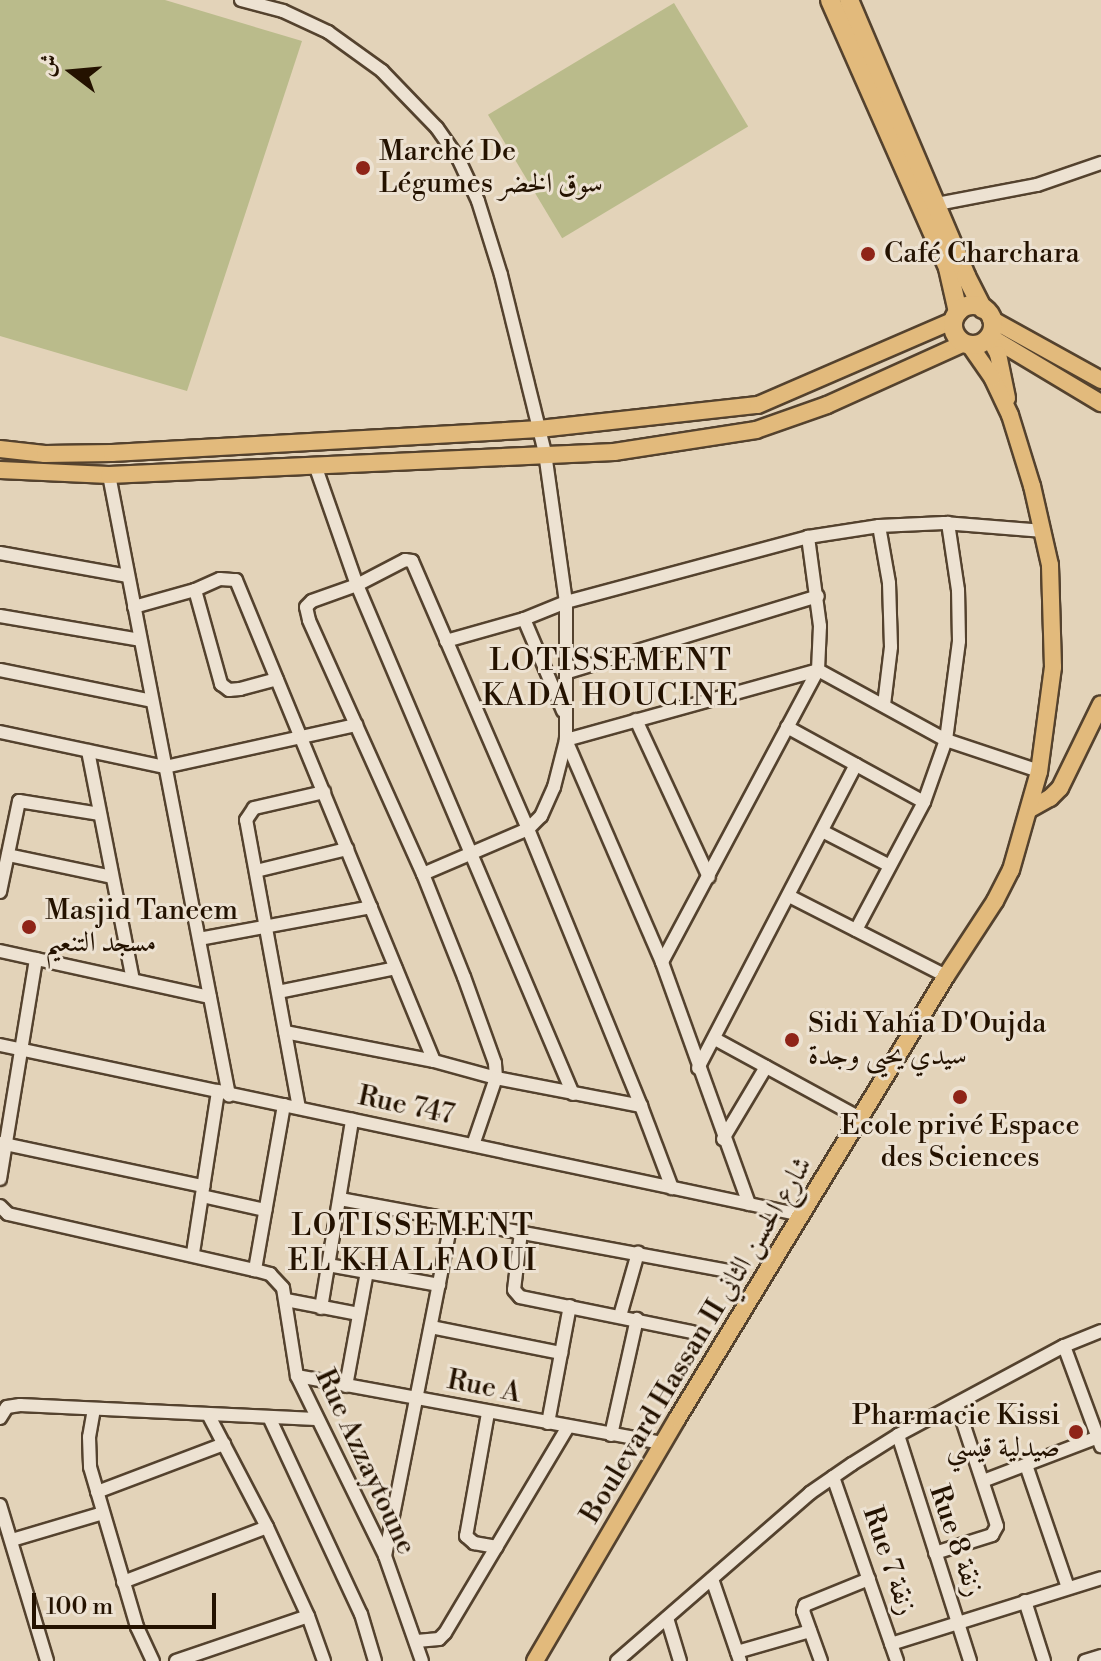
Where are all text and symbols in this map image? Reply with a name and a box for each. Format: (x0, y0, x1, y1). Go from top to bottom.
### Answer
north arrow (32, 32, 112, 112)
text: ش (32, 51, 64, 79)
place label: Marché De Légumes سوق الخضر (379, 135, 603, 201)
marker: Marché De Légumes سوق الخضر (354, 159, 372, 177)
place label: Café Charchara (884, 237, 1080, 271)
marker: Café Charchara (859, 245, 877, 263)
district label: LOTISSEMENT KADA HOUCINE (482, 643, 740, 714)
place label: Masjid Taneem مسجد التنعيم (45, 894, 238, 960)
marker: Masjid Taneem مسجد التنعيم (20, 918, 38, 936)
place label: Sidi Yahia D'Oujda سيدي يحيى وجدة (808, 1007, 1046, 1073)
marker: Sidi Yahia D'Oujda سيدي يحيى وجدة (783, 1031, 801, 1049)
street label: Rue 747 (355, 1079, 457, 1133)
marker: Ecole privé Espace des Sciences (951, 1088, 969, 1106)
place label: Ecole privé Espace des Sciences (840, 1109, 1080, 1175)
street label: Boulevard Hassan II شارع الحسن الثاني (574, 1151, 820, 1529)
district label: LOTISSEMENT EL KHALFAOUI (288, 1208, 538, 1278)
street label: Rue A (444, 1363, 524, 1411)
street label: Rue Azzaytoune (307, 1364, 423, 1560)
place label: Pharmacie Kissi صيدلية قيسي (852, 1399, 1060, 1465)
marker: Pharmacie Kissi صيدلية قيسي (1067, 1423, 1085, 1441)
street label: Rue 8 زنقة (921, 1481, 991, 1601)
street label: Rue 7 زنقة (855, 1502, 923, 1620)
scale bar (36, 1577, 220, 1627)
text: 100 m (46, 1592, 113, 1622)

